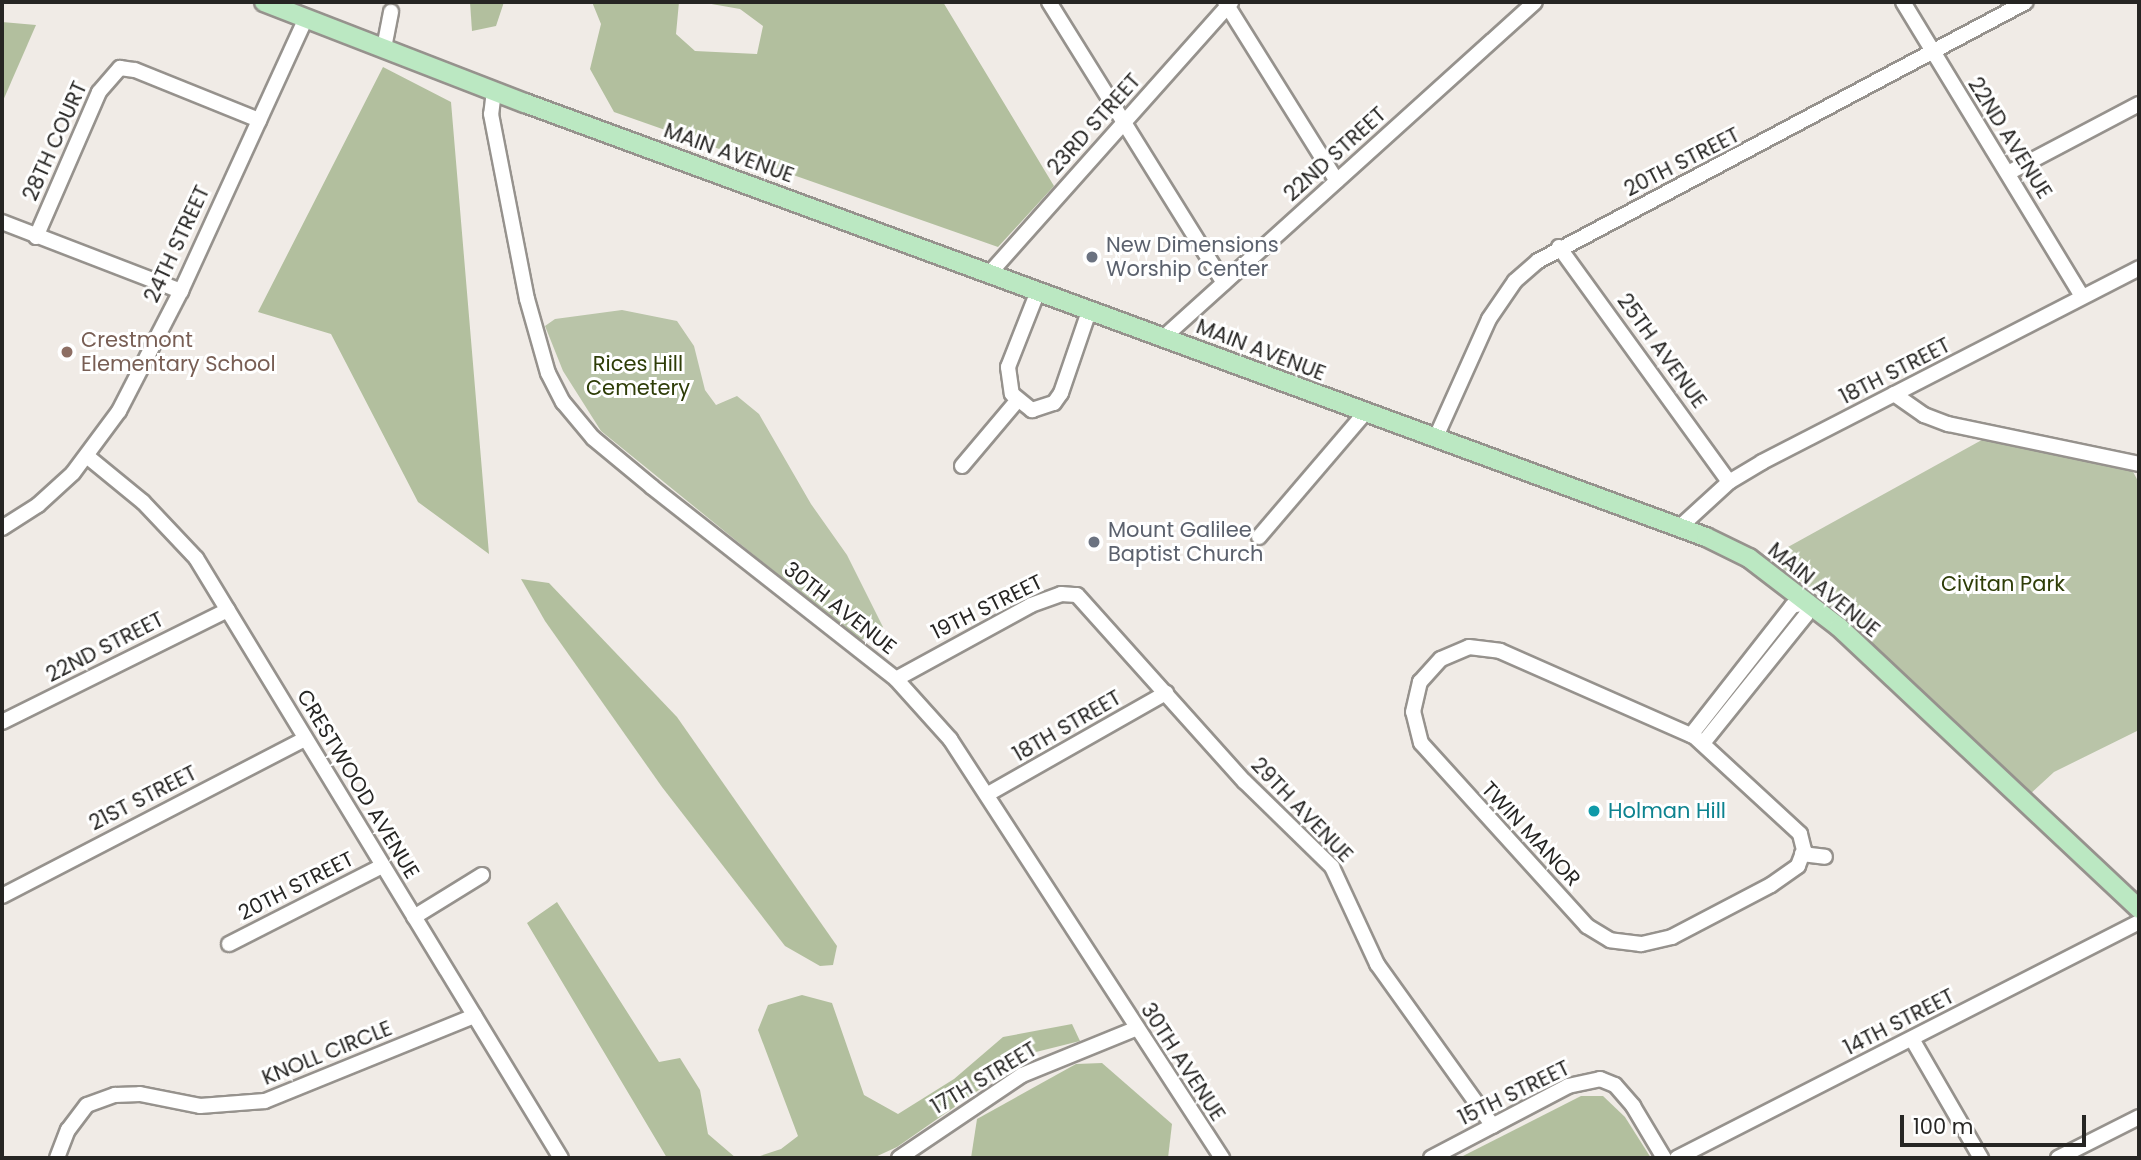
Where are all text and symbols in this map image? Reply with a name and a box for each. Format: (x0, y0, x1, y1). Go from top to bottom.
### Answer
street label: 23RD STREET (1042, 68, 1146, 180)
street label: 22ND AVENUE (1963, 73, 2057, 203)
street label: 28TH COURT (17, 77, 93, 205)
street label: 22ND STREET (1279, 102, 1391, 206)
street label: MAIN AVENUE (661, 118, 797, 188)
street label: 20TH STREET (1620, 122, 1744, 202)
street label: 24TH STREET (139, 182, 215, 306)
place label: New Dimensions Worship Center (1106, 232, 1279, 282)
marker: New Dimensions Worship Center (1084, 249, 1100, 265)
street label: 25TH AVENUE (1612, 289, 1712, 413)
street label: MAIN AVENUE (1193, 314, 1329, 386)
place label: Crestmont Elementary School (81, 327, 276, 377)
street label: 18TH STREET (1835, 332, 1955, 410)
marker: Crestmont Elementary School (59, 344, 75, 360)
park label: Rices Hill Cemetery (586, 351, 690, 401)
place label: Mount Galilee Baptist Church (1108, 517, 1263, 567)
marker: Mount Galilee Baptist Church (1086, 534, 1102, 550)
street label: MAIN AVENUE (1763, 537, 1885, 643)
street label: 30TH AVENUE (779, 556, 901, 660)
street label: 19TH STREET (927, 569, 1047, 645)
park label: Civitan Park (1941, 571, 2065, 597)
street label: 22ND STREET (42, 607, 168, 687)
street label: CRESTWOOD AVENUE (292, 685, 424, 883)
street label: 18TH STREET (1008, 685, 1126, 767)
street label: 29TH AVENUE (1246, 752, 1358, 868)
street label: 21ST STREET (85, 760, 201, 836)
street label: TWIN MANOR (1476, 777, 1586, 891)
place label: Holman Hill (1608, 798, 1726, 824)
marker: Holman Hill (1586, 803, 1602, 819)
street label: 20TH STREET (234, 846, 358, 926)
street label: 14TH STREET (1839, 983, 1959, 1061)
street label: 30TH AVENUE (1135, 998, 1231, 1126)
street label: KNOLL CIRCLE (258, 1016, 396, 1090)
street label: 17TH STREET (926, 1037, 1042, 1119)
street label: 15TH STREET (1454, 1055, 1574, 1131)
scale bar (1903, 1100, 2088, 1144)
text: 100 m (1913, 1112, 1973, 1141)

